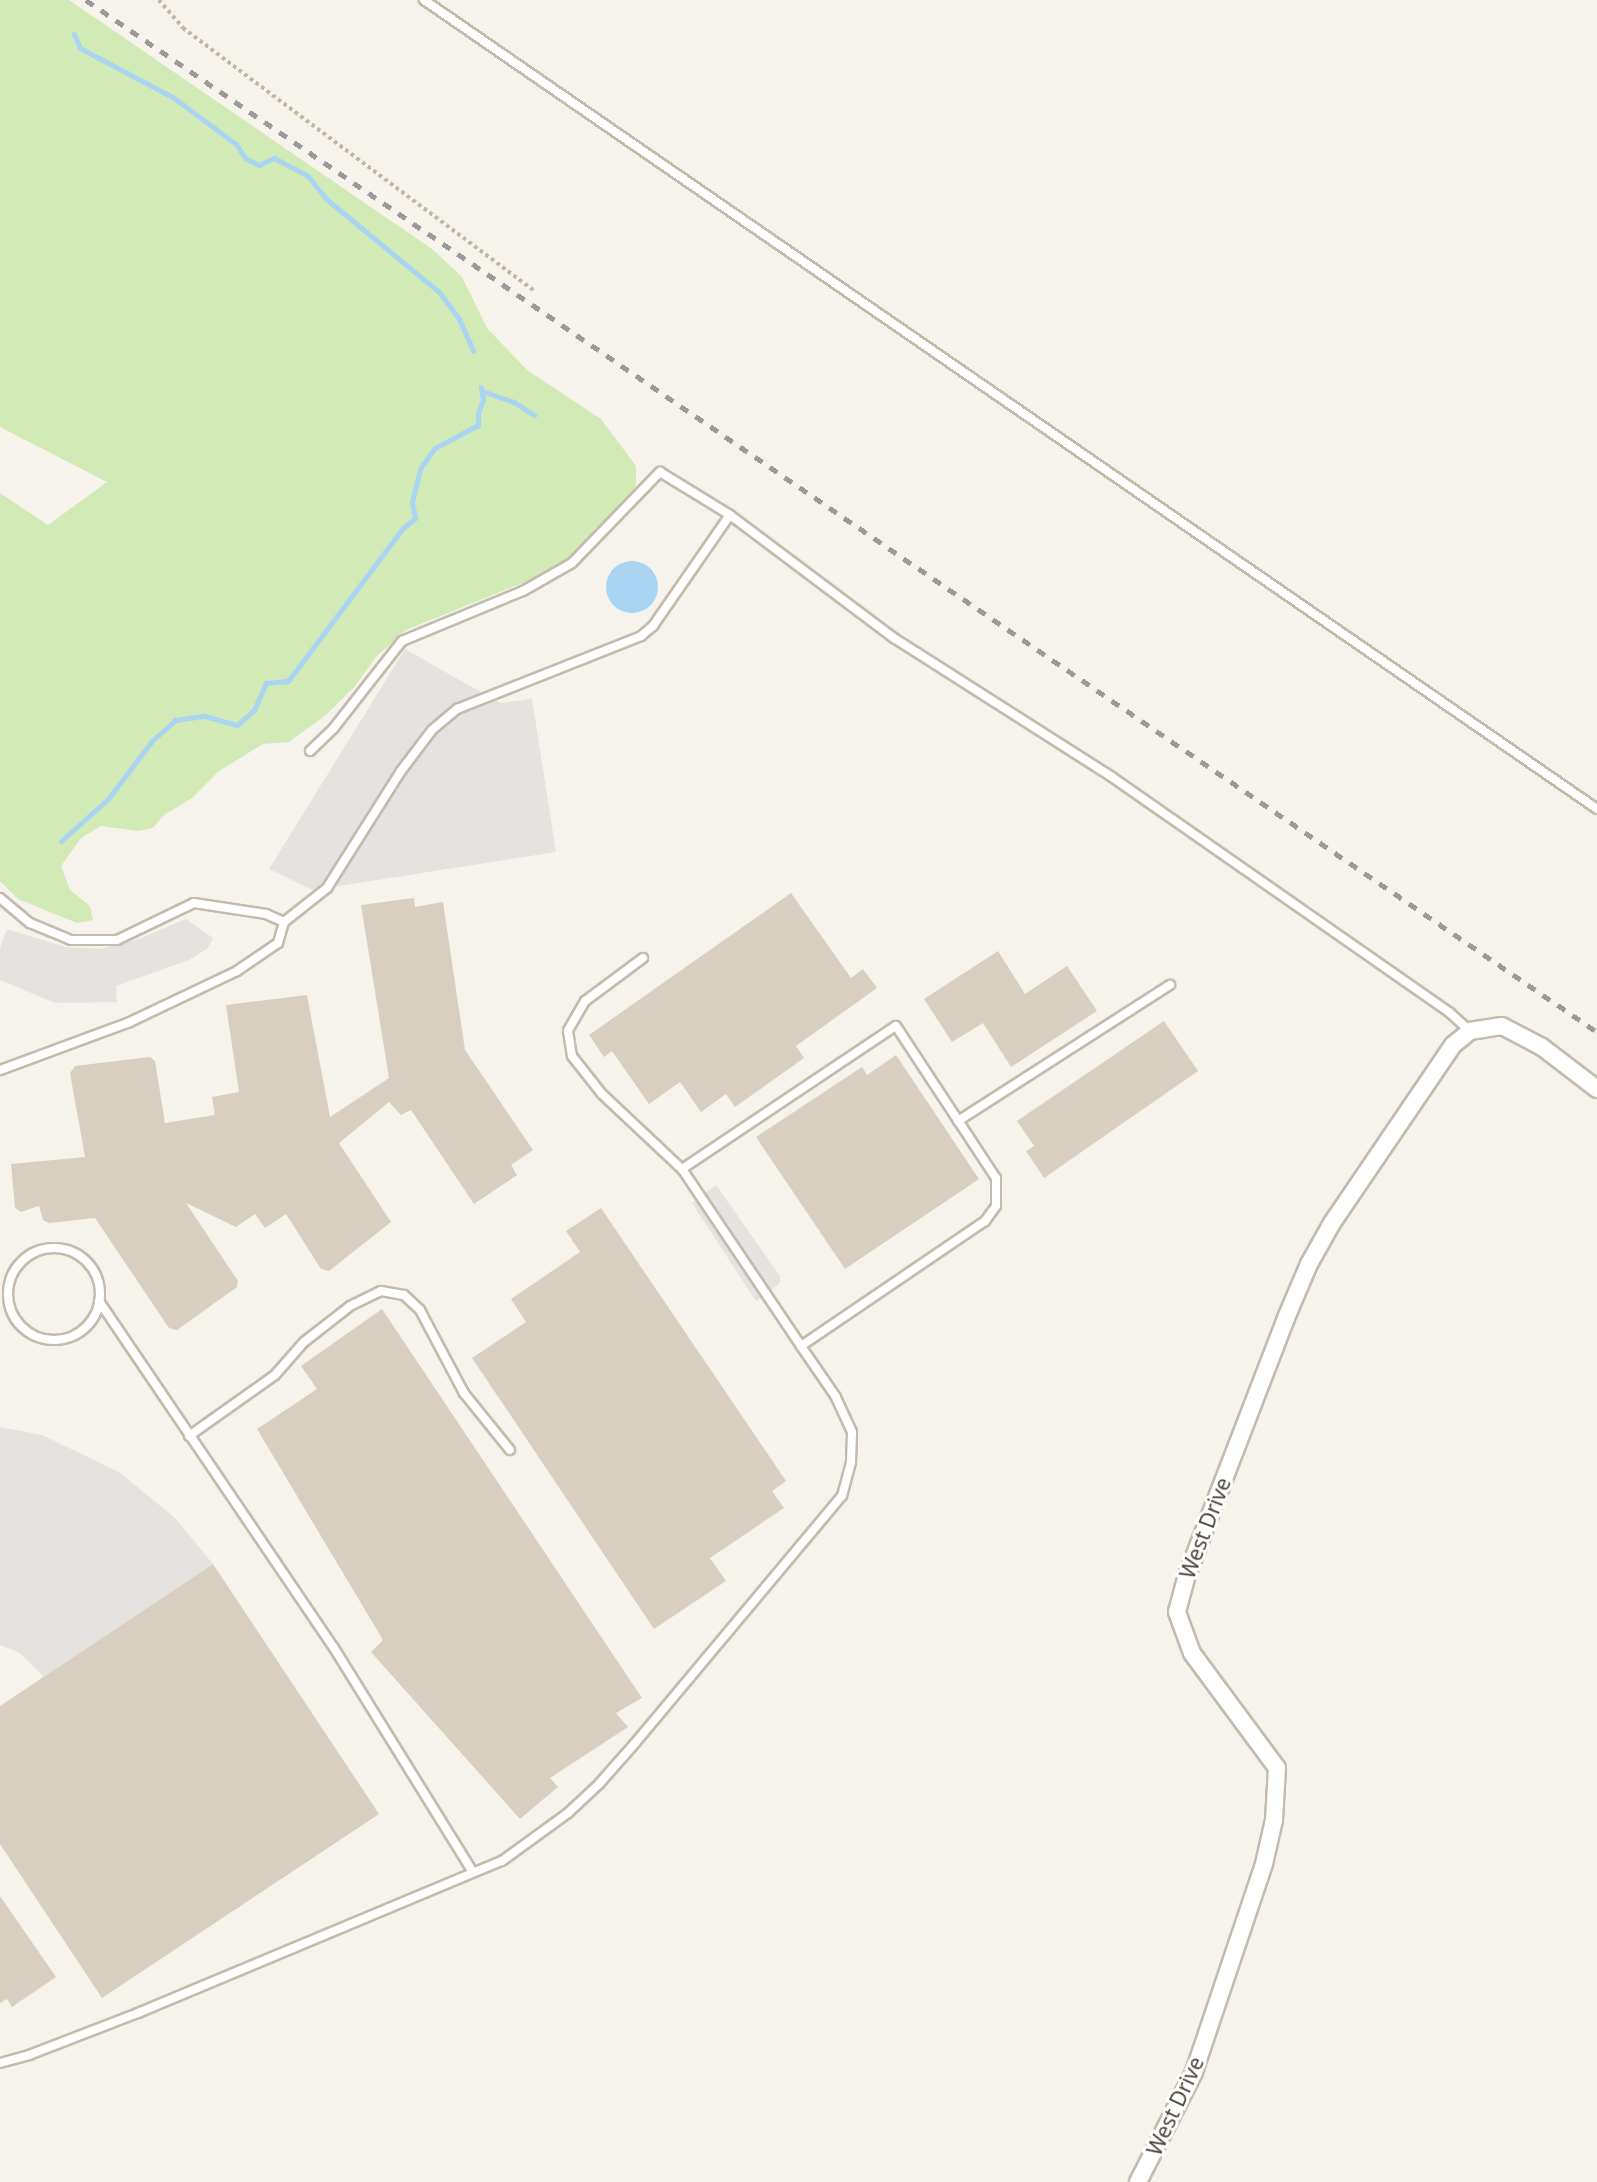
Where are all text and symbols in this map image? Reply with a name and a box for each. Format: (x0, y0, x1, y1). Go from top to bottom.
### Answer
street label: West Drive (1174, 1474, 1236, 1582)
street label: West Drive (1141, 2053, 1209, 2159)

